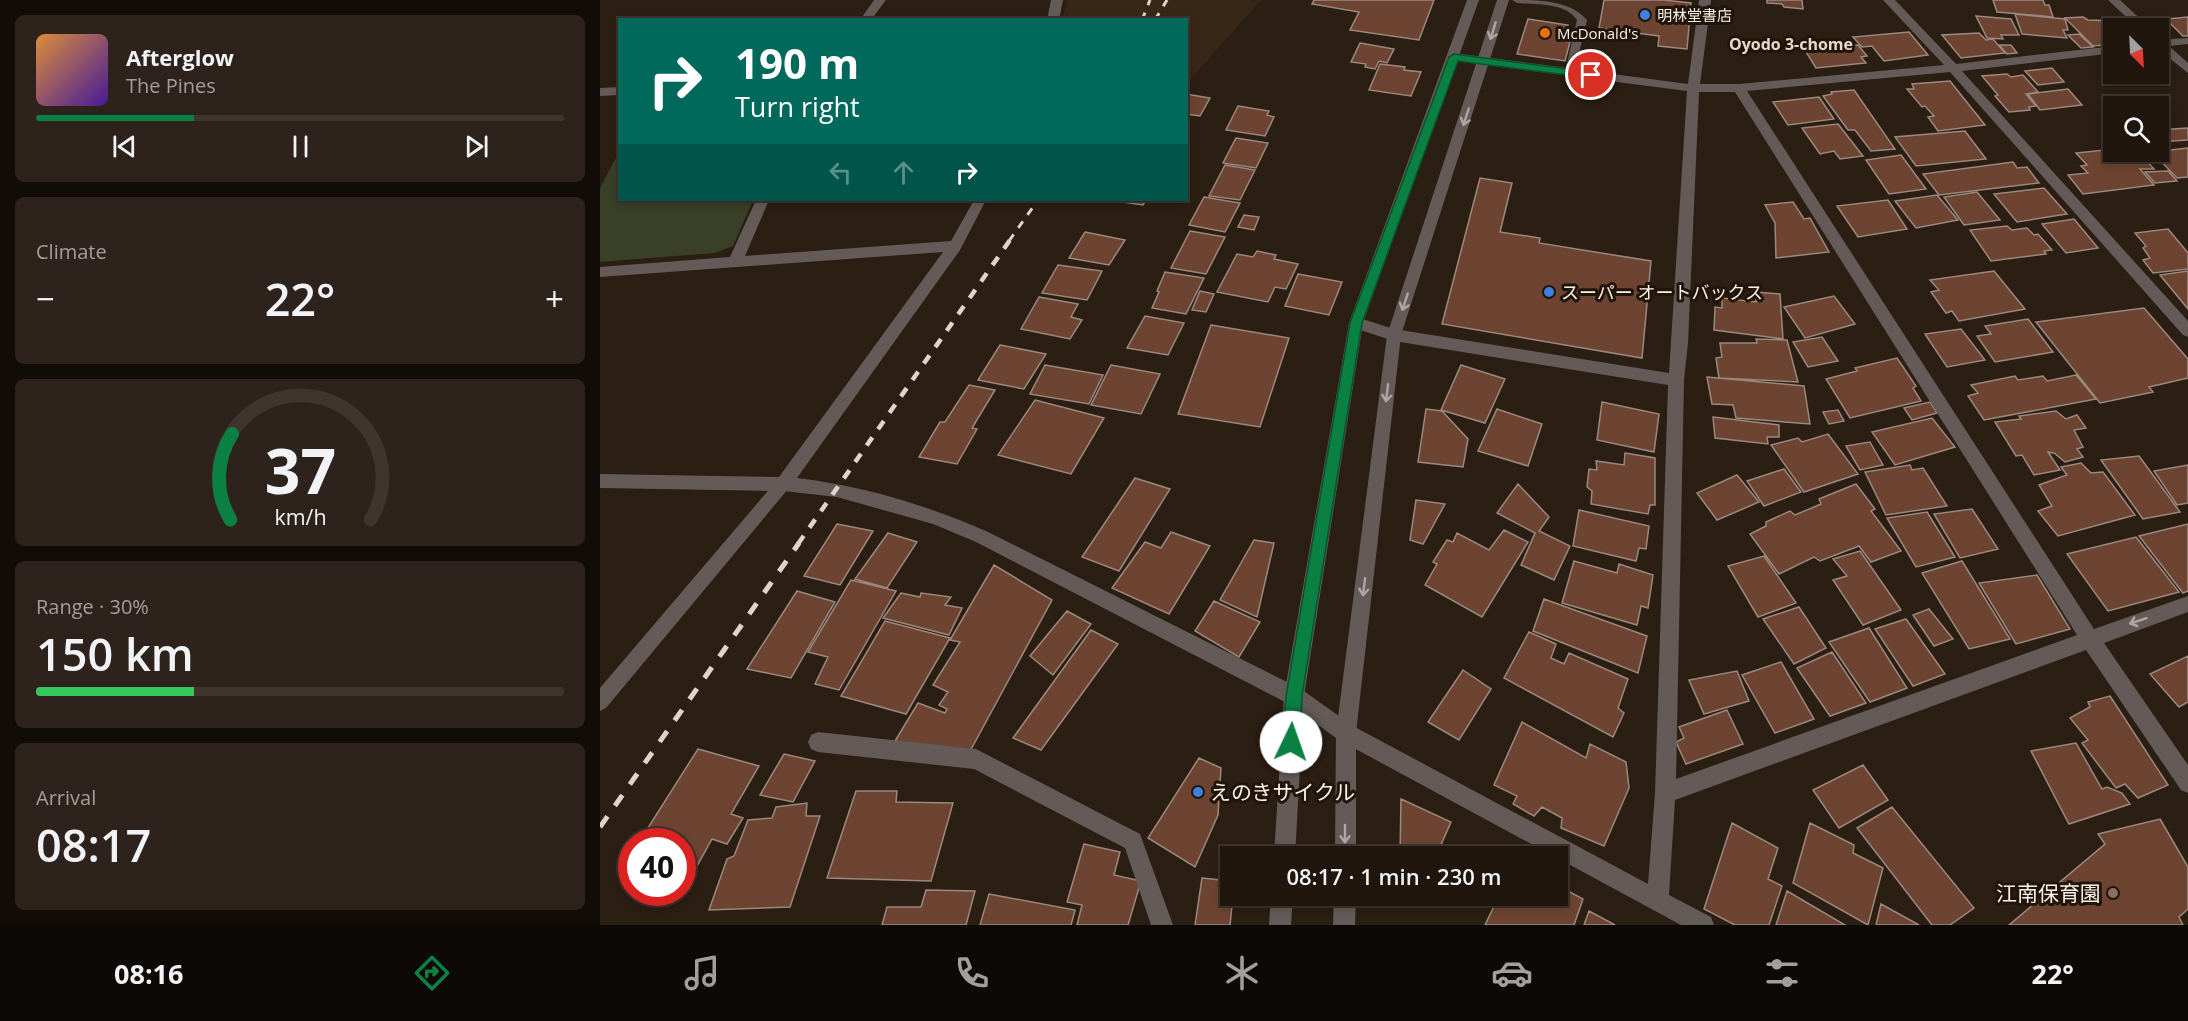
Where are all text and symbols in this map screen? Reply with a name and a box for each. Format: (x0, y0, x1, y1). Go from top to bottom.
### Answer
place label: 明林堂書店 (1657, 5, 1732, 25)
marker: 明林堂書店 (1638, 8, 1652, 22)
north arrow (2103, 18, 2169, 84)
map controls (2103, 18, 2169, 162)
one-way arrow (1487, 21, 1498, 40)
place label: McDonald's (1557, 23, 1639, 43)
marker: McDonald's (1538, 26, 1552, 40)
district label: Oyodo 3-chome (1729, 33, 1853, 55)
text: 190 m (735, 34, 859, 91)
text: Afterglow (126, 42, 234, 72)
icon: right (636, 42, 714, 120)
pin (1565, 49, 1616, 100)
icon: arrive (1574, 58, 1607, 91)
text: The Pines (126, 72, 216, 99)
text: Turn right (735, 88, 860, 125)
button: search (2103, 96, 2169, 162)
one-way arrow (1459, 107, 1470, 126)
icon: previous (108, 130, 141, 163)
icon: pause (284, 130, 317, 163)
icon: next (460, 130, 493, 163)
icon: left (824, 156, 857, 189)
icon: ahead (887, 156, 920, 189)
icon: right (950, 156, 983, 189)
text: Climate (36, 238, 107, 265)
text: 22° (265, 268, 335, 329)
text: − (36, 276, 55, 321)
text: + (545, 276, 564, 321)
place label: スーパー オートバックス (1561, 280, 1763, 304)
marker: スーパー オートバックス (1542, 285, 1556, 299)
one-way arrow (1399, 292, 1410, 311)
one-way arrow (1381, 383, 1392, 403)
text: 37 (264, 427, 336, 512)
text: km/h (274, 502, 326, 531)
one-way arrow (1358, 576, 1369, 596)
text: Range · 30% (36, 593, 149, 620)
one-way arrow (2129, 616, 2148, 627)
text: 150 km (36, 623, 194, 684)
position arrow (1259, 710, 1323, 774)
place label: えのきサイクル (1210, 778, 1355, 806)
text: Arrival (36, 784, 96, 811)
marker: えのきサイクル (1191, 785, 1205, 799)
text: 08:17 (36, 814, 151, 875)
one-way arrow (1339, 823, 1351, 843)
speed limit sign: 40 (618, 828, 696, 906)
text: 08:17 · 1 min · 230 m (1286, 861, 1502, 891)
place label: 江南保育園 (1996, 879, 2101, 907)
marker: 江南保育園 (2106, 886, 2120, 900)
icon: directions (411, 952, 453, 994)
icon: music (681, 952, 723, 994)
icon: phone (951, 952, 993, 994)
icon: climate (1221, 952, 1263, 994)
icon: car (1491, 952, 1533, 994)
icon: filters (1761, 952, 1803, 994)
text: 08:16 (114, 955, 183, 992)
text: 22° (2031, 955, 2074, 992)

